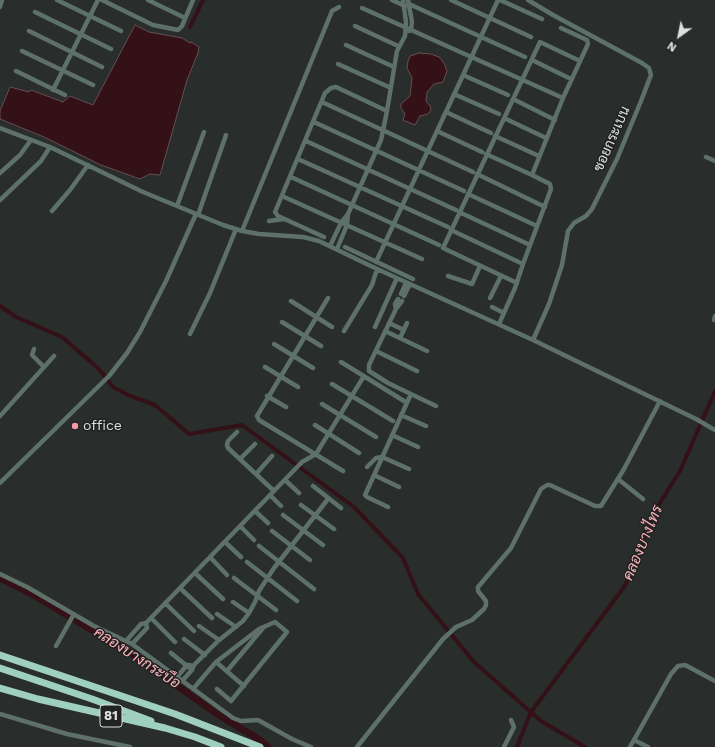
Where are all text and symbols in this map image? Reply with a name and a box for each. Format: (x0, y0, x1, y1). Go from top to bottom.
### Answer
north arrow (659, 16, 699, 56)
text: N (665, 39, 679, 54)
street label: ซอยกระเบน (590, 104, 634, 174)
place label: office (83, 418, 122, 434)
marker: office (70, 421, 80, 431)
water label: คลองบางไทร (619, 503, 667, 583)
water label: คลองบางกระบือ (90, 623, 184, 693)
road number: 81 (100, 705, 122, 727)

